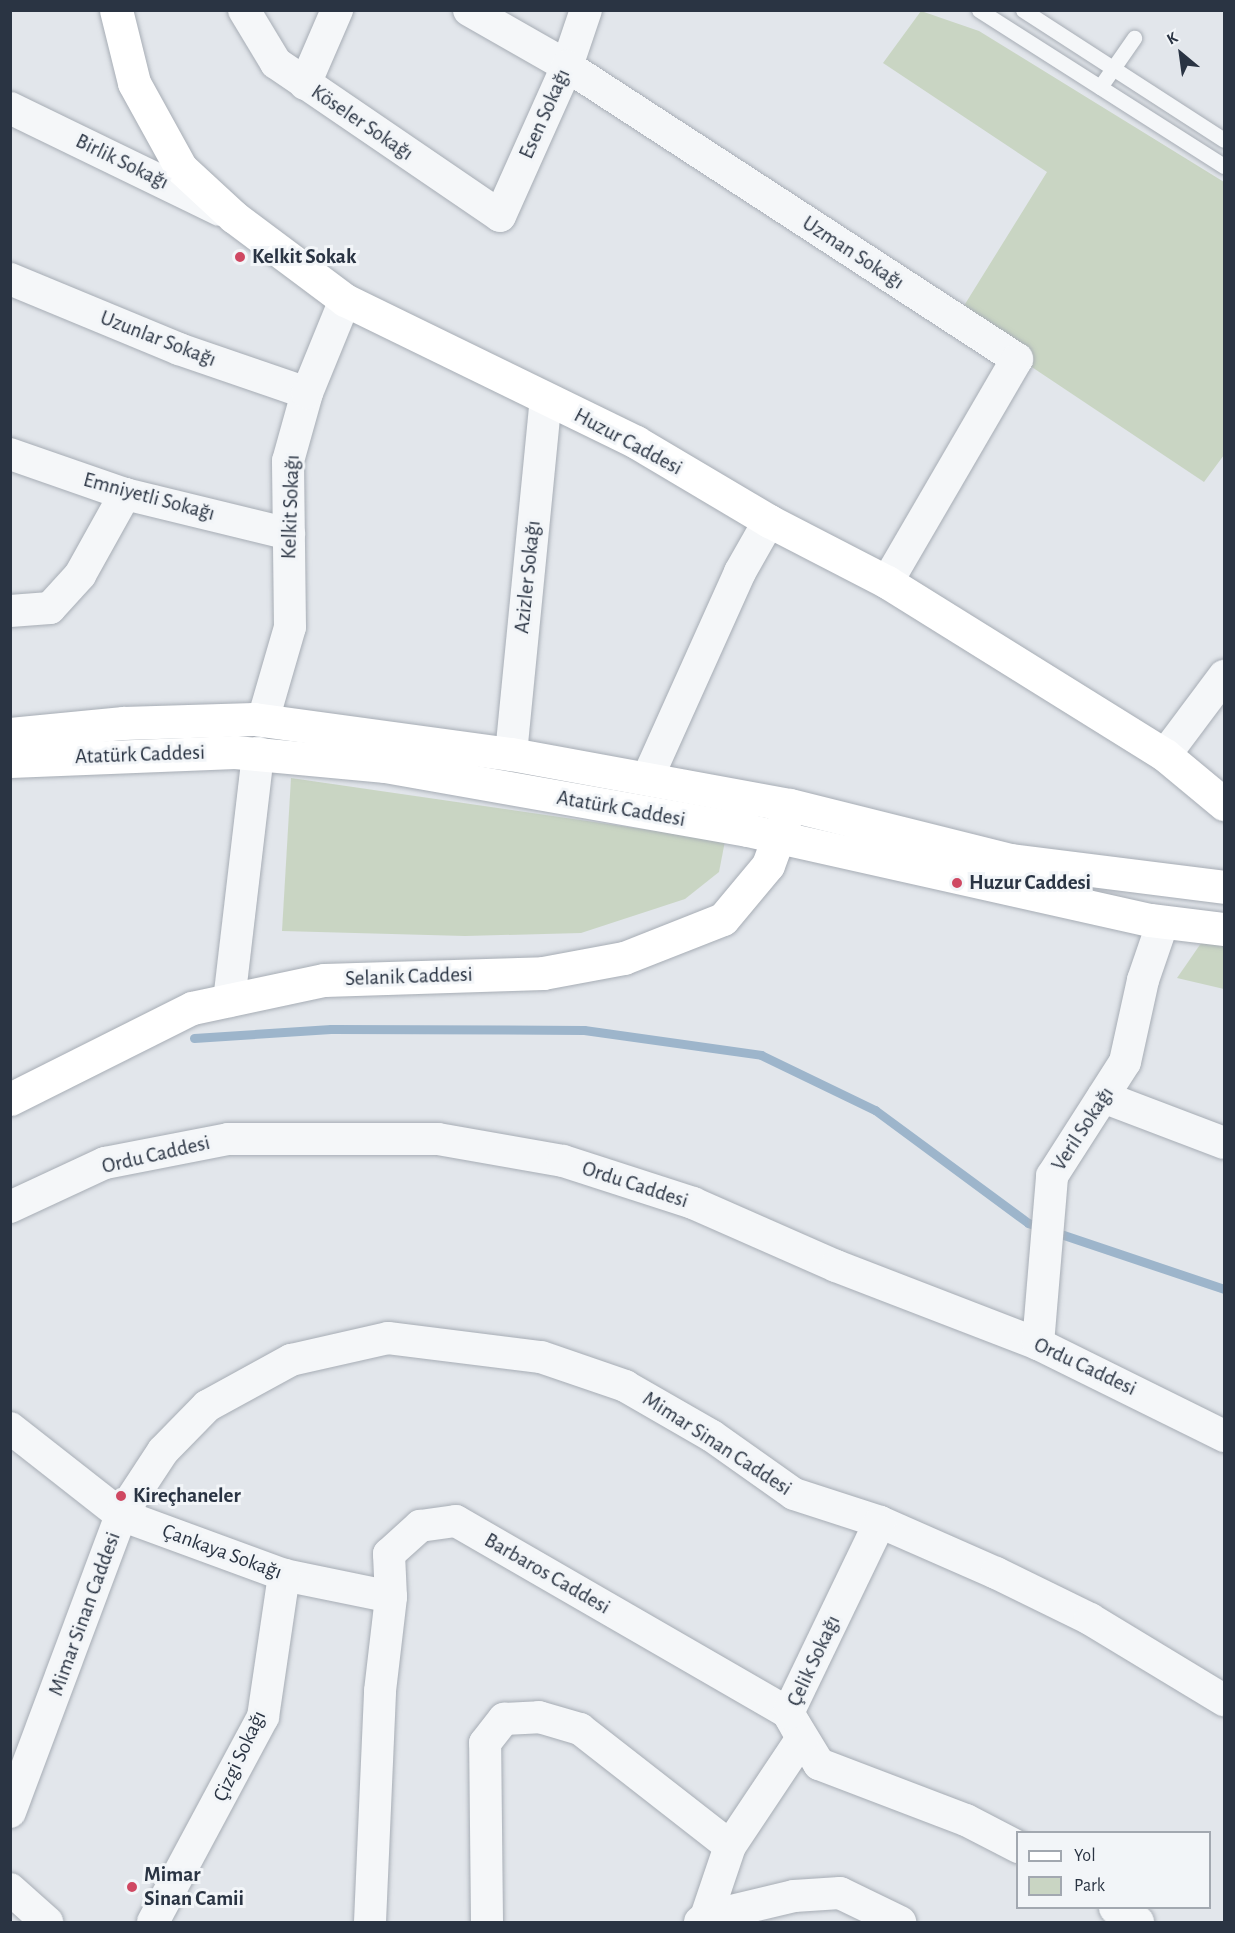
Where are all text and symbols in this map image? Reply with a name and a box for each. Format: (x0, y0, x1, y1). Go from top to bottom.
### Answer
north arrow (1151, 24, 1211, 84)
text: K (1164, 29, 1180, 48)
street label: Esen Sokağı (514, 65, 576, 163)
street label: Köseler Sokağı (306, 80, 418, 166)
street label: Birlik Sokağı (71, 129, 173, 195)
street label: Uzman Sokağı (797, 211, 909, 295)
place label: Kelkit Sokak (252, 244, 356, 270)
marker: Kelkit Sokak (233, 250, 247, 264)
street label: Uzunlar Sokağı (97, 305, 219, 373)
street label: Huzur Caddesi (569, 403, 687, 481)
street label: Kelkit Sokağı (277, 454, 305, 560)
street label: Emniyetli Sokağı (80, 467, 218, 527)
street label: Azizler Sokağı (510, 519, 546, 635)
street label: Atatürk Caddesi (75, 740, 205, 770)
street label: Atatürk Caddesi (555, 785, 687, 833)
place label: Huzur Caddesi (969, 870, 1091, 896)
marker: Huzur Caddesi (950, 876, 964, 890)
street label: Selanik Caddesi (345, 962, 473, 992)
street label: Veril Sokağı (1047, 1082, 1119, 1176)
street label: Ordu Caddesi (100, 1130, 212, 1180)
street label: Ordu Caddesi (579, 1156, 691, 1214)
street label: Ordu Caddesi (1030, 1332, 1140, 1402)
street label: Mimar Sinan Caddesi (638, 1386, 796, 1502)
place label: Kireçhaneler (133, 1483, 241, 1509)
marker: Kireçhaneler (114, 1489, 128, 1503)
street label: Çankaya Sokağı (159, 1519, 285, 1585)
street label: Barbaros Caddesi (480, 1528, 614, 1620)
street label: Mimar Sinan Caddesi (44, 1529, 126, 1699)
street label: Çelik Sokağı (782, 1612, 846, 1710)
street label: Çizgi Sokağı (208, 1707, 272, 1805)
legend (1016, 1831, 1211, 1909)
text: Yol (1074, 1847, 1096, 1865)
place label: Mimar Sinan Camii (144, 1862, 244, 1912)
text: Park (1074, 1877, 1105, 1895)
marker: Mimar Sinan Camii (125, 1880, 139, 1894)

